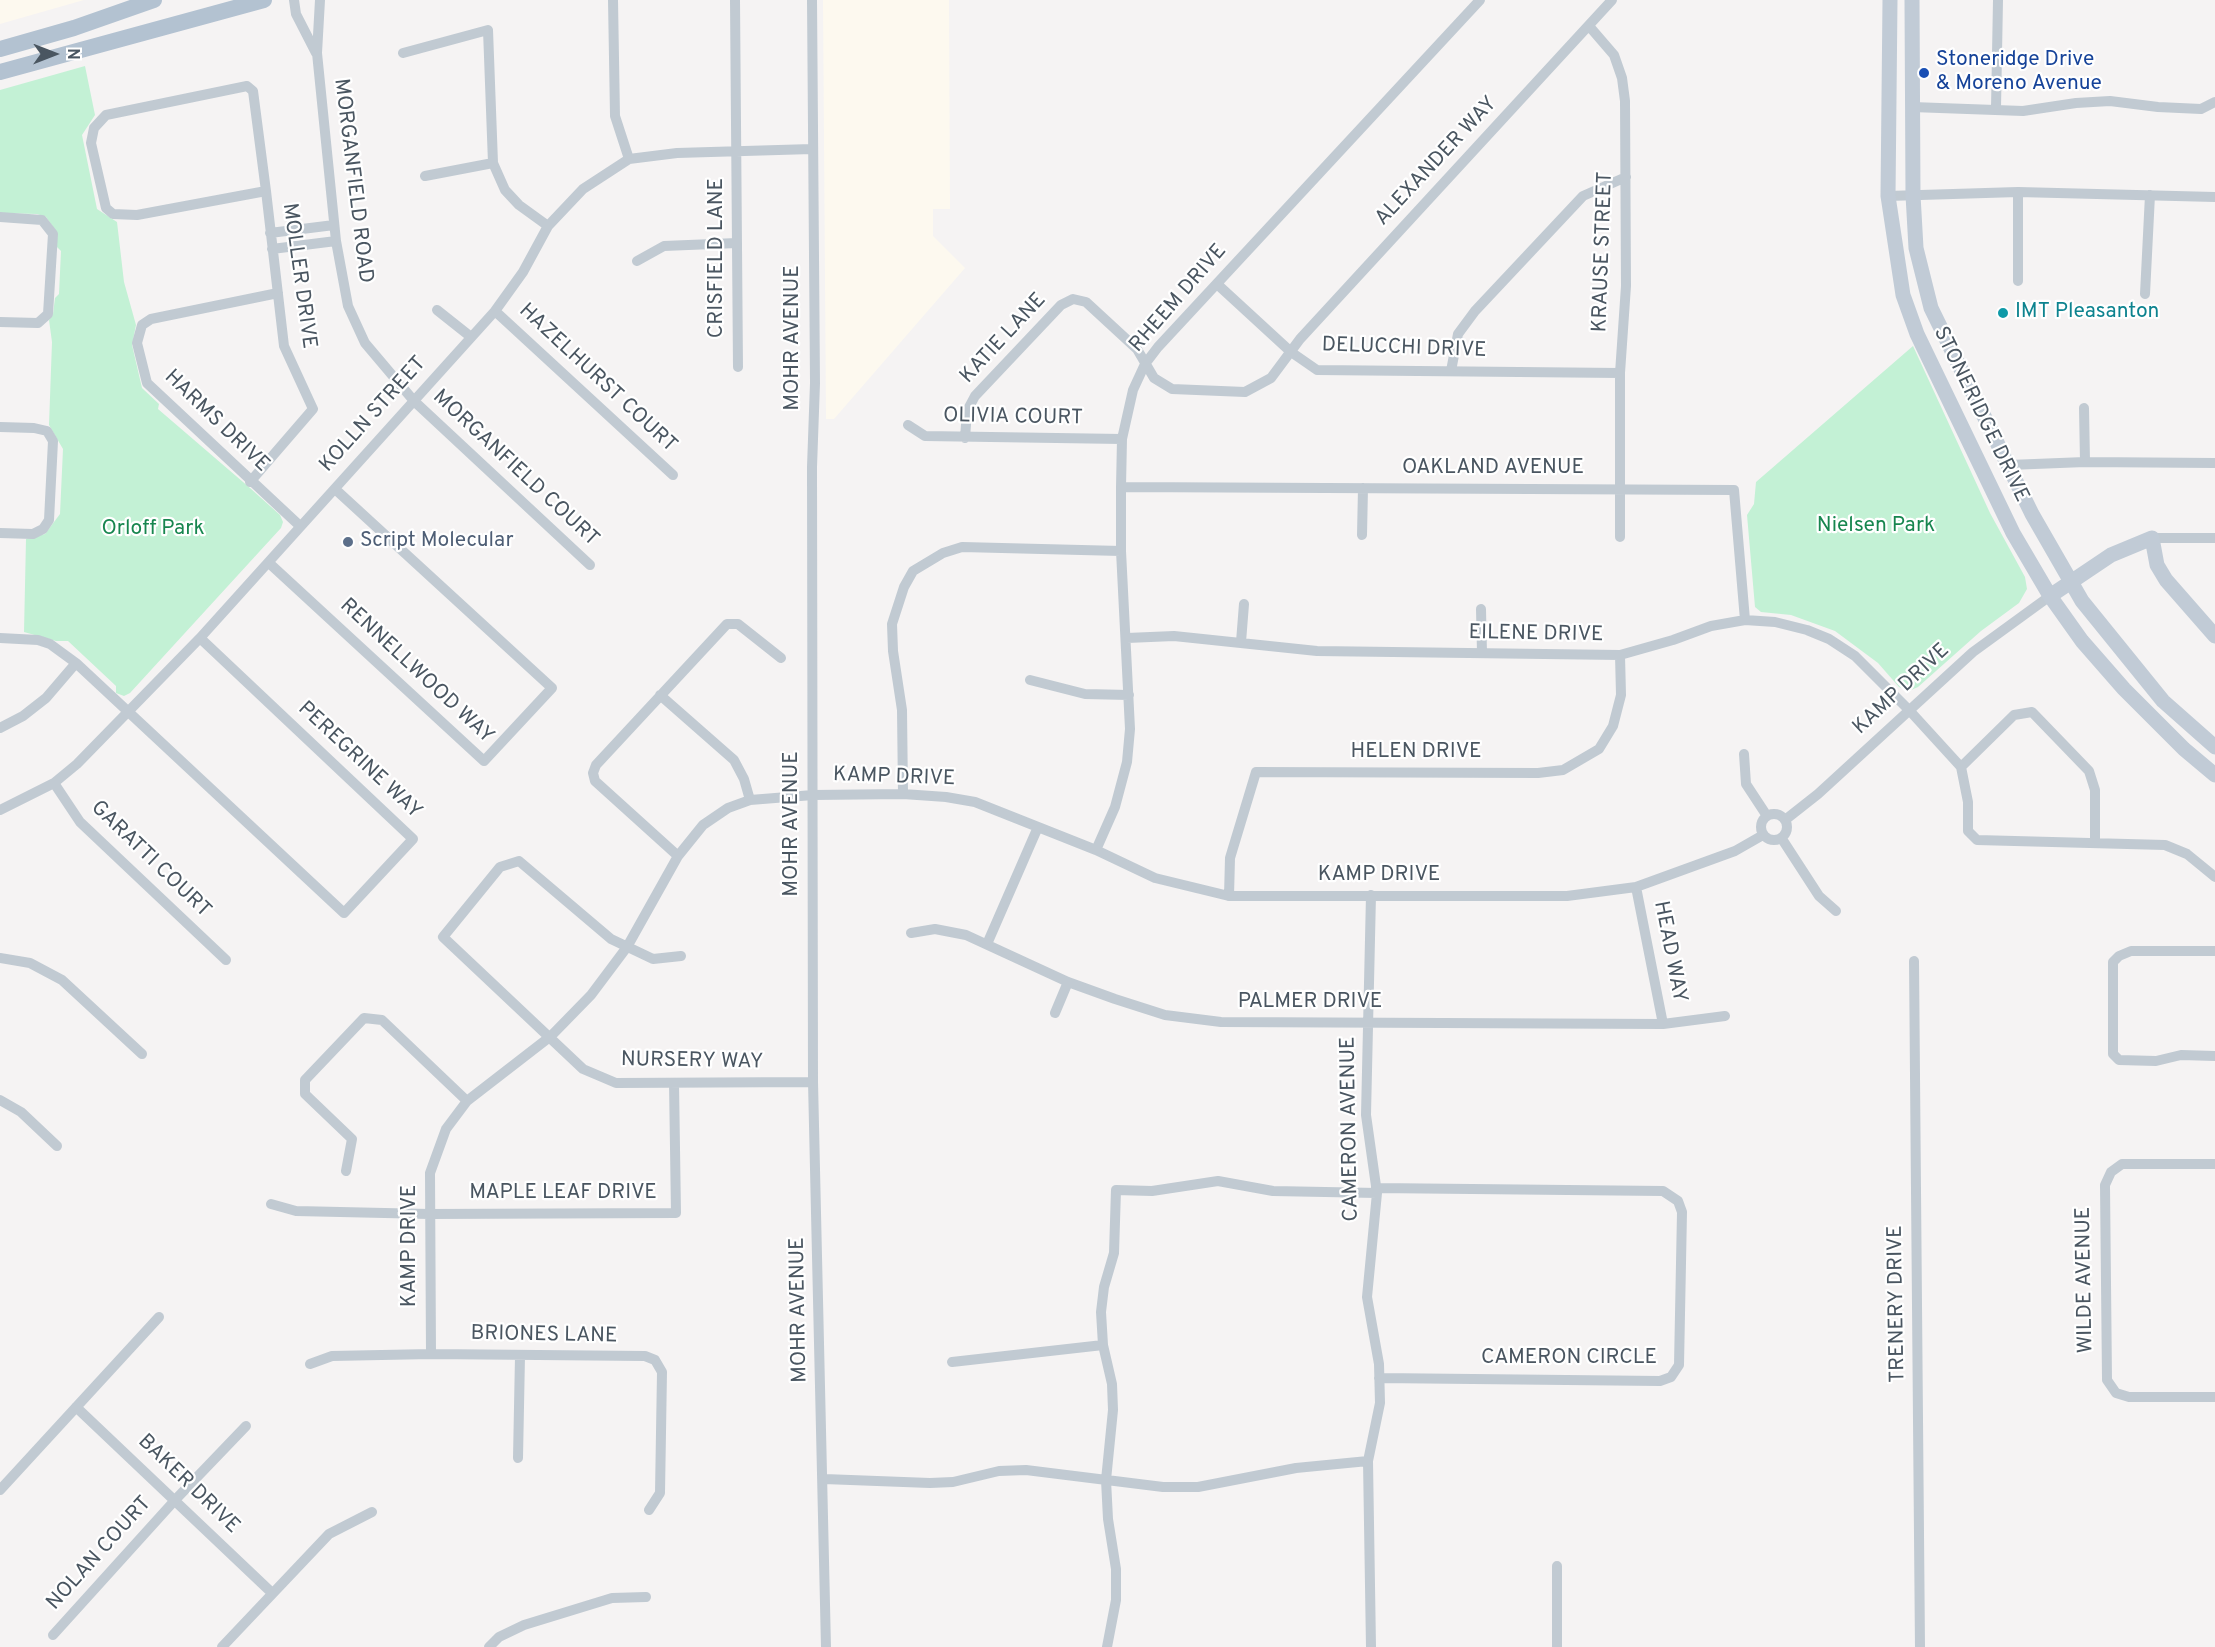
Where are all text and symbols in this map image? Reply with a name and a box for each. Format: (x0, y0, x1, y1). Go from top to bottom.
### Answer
north arrow (24, 24, 84, 84)
text: N (62, 48, 82, 60)
place label: Stoneridge Drive & Moreno Avenue (1936, 48, 2102, 98)
marker: Stoneridge Drive & Moreno Avenue (1917, 66, 1931, 80)
street label: MORGANFIELD ROAD (327, 77, 377, 285)
street label: ALEXANDER WAY (1371, 92, 1503, 232)
street label: KRAUSE STREET (1589, 171, 1619, 333)
street label: CRISFIELD LANE (705, 178, 731, 338)
street label: MOLLER DRIVE (275, 202, 321, 350)
street label: RHEEM DRIVE (1125, 240, 1233, 358)
street label: MOHR AVENUE (781, 265, 807, 411)
street label: KATIE LANE (956, 289, 1052, 389)
street label: HAZELHURST COURT (513, 299, 681, 459)
place label: IMT Pleasanton (2015, 300, 2159, 326)
marker: IMT Pleasanton (1996, 306, 2010, 320)
street label: STONERIDGE DRIVE (1927, 323, 2033, 507)
street label: DELUCCHI DRIVE (1321, 334, 1487, 364)
street label: KOLLN STREET (315, 352, 433, 478)
street label: HARMS DRIVE (158, 366, 274, 478)
street label: MORGANFIELD COURT (427, 385, 603, 553)
street label: OLIVIA COURT (943, 404, 1083, 432)
street label: OAKLAND AVENUE (1402, 456, 1584, 482)
park label: Nielsen Park (1817, 514, 1935, 540)
park label: Orloff Park (101, 517, 205, 543)
place label: Script Molecular (360, 529, 514, 555)
marker: Script Molecular (341, 535, 355, 549)
street label: RENNELLWOOD WAY (334, 594, 498, 750)
street label: EILENE DRIVE (1468, 621, 1604, 649)
street label: KAMP DRIVE (1849, 639, 1955, 741)
street label: PEREGRINE WAY (292, 697, 426, 825)
street label: HELEN DRIVE (1351, 740, 1481, 766)
street label: MOHR AVENUE (780, 751, 806, 897)
street label: KAMP DRIVE (832, 763, 956, 793)
street label: GARATTI COURT (85, 796, 215, 924)
street label: KAMP DRIVE (1318, 863, 1440, 889)
street label: HEAD WAY (1647, 899, 1691, 1005)
street label: PALMER DRIVE (1238, 990, 1382, 1016)
street label: CAMERON AVENUE (1337, 1036, 1365, 1222)
street label: NURSERY WAY (621, 1048, 763, 1076)
street label: MAPLE LEAF DRIVE (469, 1181, 657, 1207)
street label: KAMP DRIVE (398, 1185, 424, 1307)
street label: WILDE AVENUE (2072, 1206, 2100, 1354)
street label: TRENERY DRIVE (1884, 1225, 1912, 1383)
street label: MOHR AVENUE (786, 1237, 814, 1383)
street label: BRIONES LANE (470, 1322, 618, 1350)
street label: CAMERON CIRCLE (1481, 1346, 1657, 1372)
street label: BAKER DRIVE (132, 1430, 244, 1540)
street label: NOLAN COURT (42, 1492, 158, 1616)

